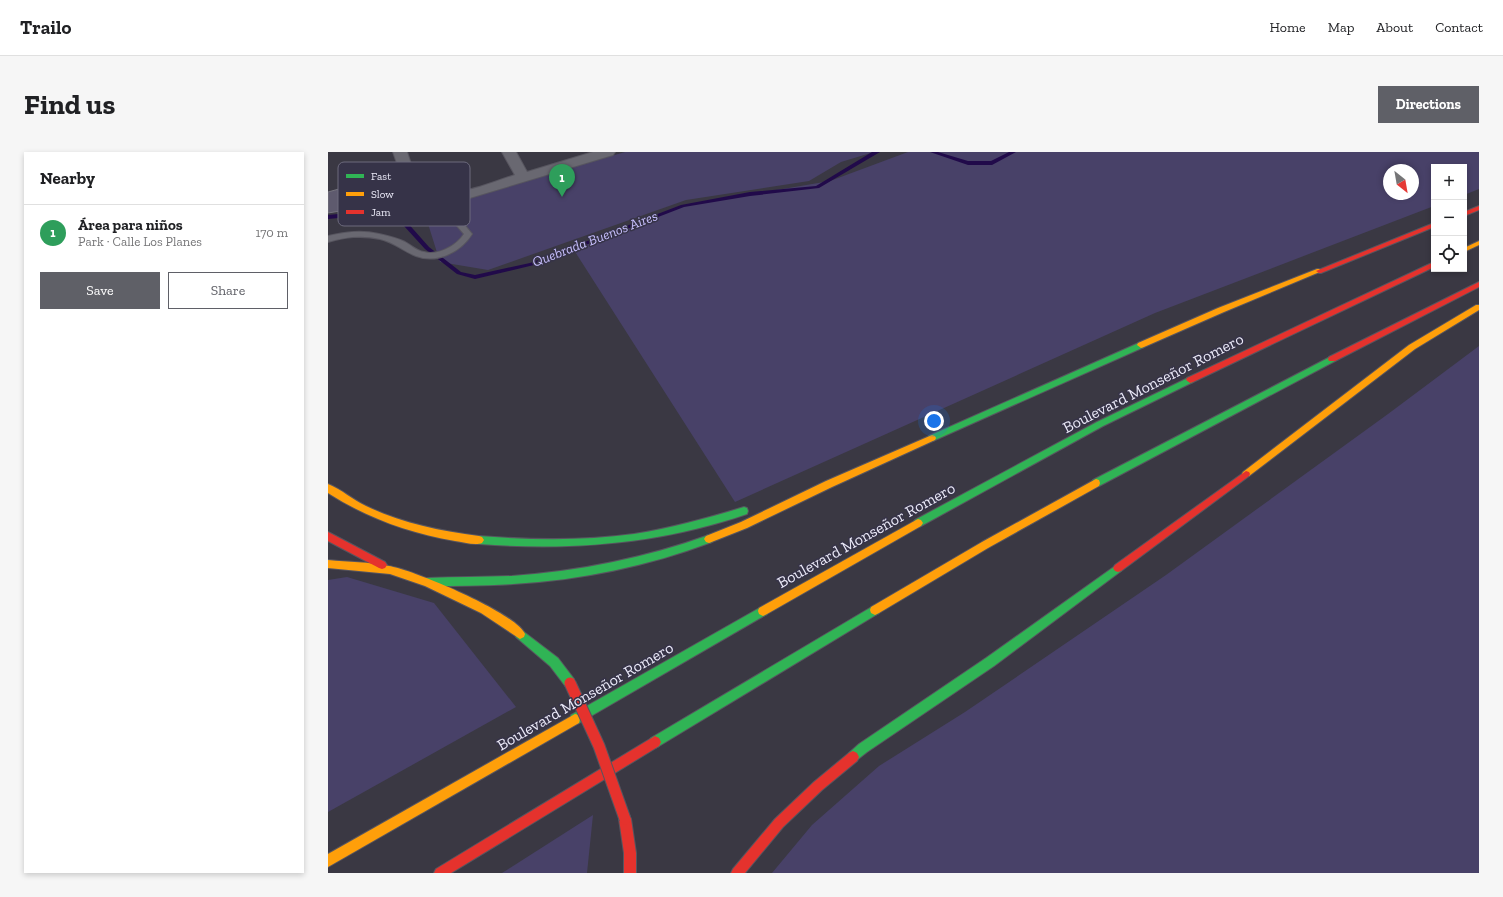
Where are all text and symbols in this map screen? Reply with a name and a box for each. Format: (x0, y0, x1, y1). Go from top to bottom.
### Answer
text: Trailo (20, 16, 71, 39)
text: Home (1270, 19, 1306, 36)
text: Map (1328, 19, 1354, 36)
text: About (1376, 19, 1413, 36)
text: Contact (1435, 19, 1483, 36)
button: Directions (1378, 86, 1479, 123)
text: Find us (24, 88, 115, 121)
legend (338, 162, 470, 226)
pin: 1 (549, 164, 575, 197)
north arrow (1383, 164, 1419, 200)
map controls (1431, 164, 1467, 272)
button: + (1431, 164, 1467, 200)
text: Nearby (40, 168, 95, 188)
text: Fast (371, 170, 392, 183)
text: Slow (371, 188, 394, 201)
button: − (1431, 200, 1467, 236)
text: Jam (371, 206, 391, 219)
water label: Quebrada Buenos Aires (530, 207, 660, 271)
text: Área para niños (78, 216, 183, 234)
text: 1 (50, 225, 56, 240)
text: 170 m (255, 225, 288, 240)
text: Park · Calle Los Planes (78, 234, 202, 249)
button: locate (1431, 236, 1467, 272)
button: Save (40, 272, 160, 309)
button: Share (168, 272, 288, 309)
street label: Boulevard Monseñor Romero (1059, 329, 1247, 437)
your location (924, 411, 944, 431)
street label: Boulevard Monseñor Romero (774, 478, 958, 592)
street label: Boulevard Monseñor Romero (493, 638, 677, 754)

